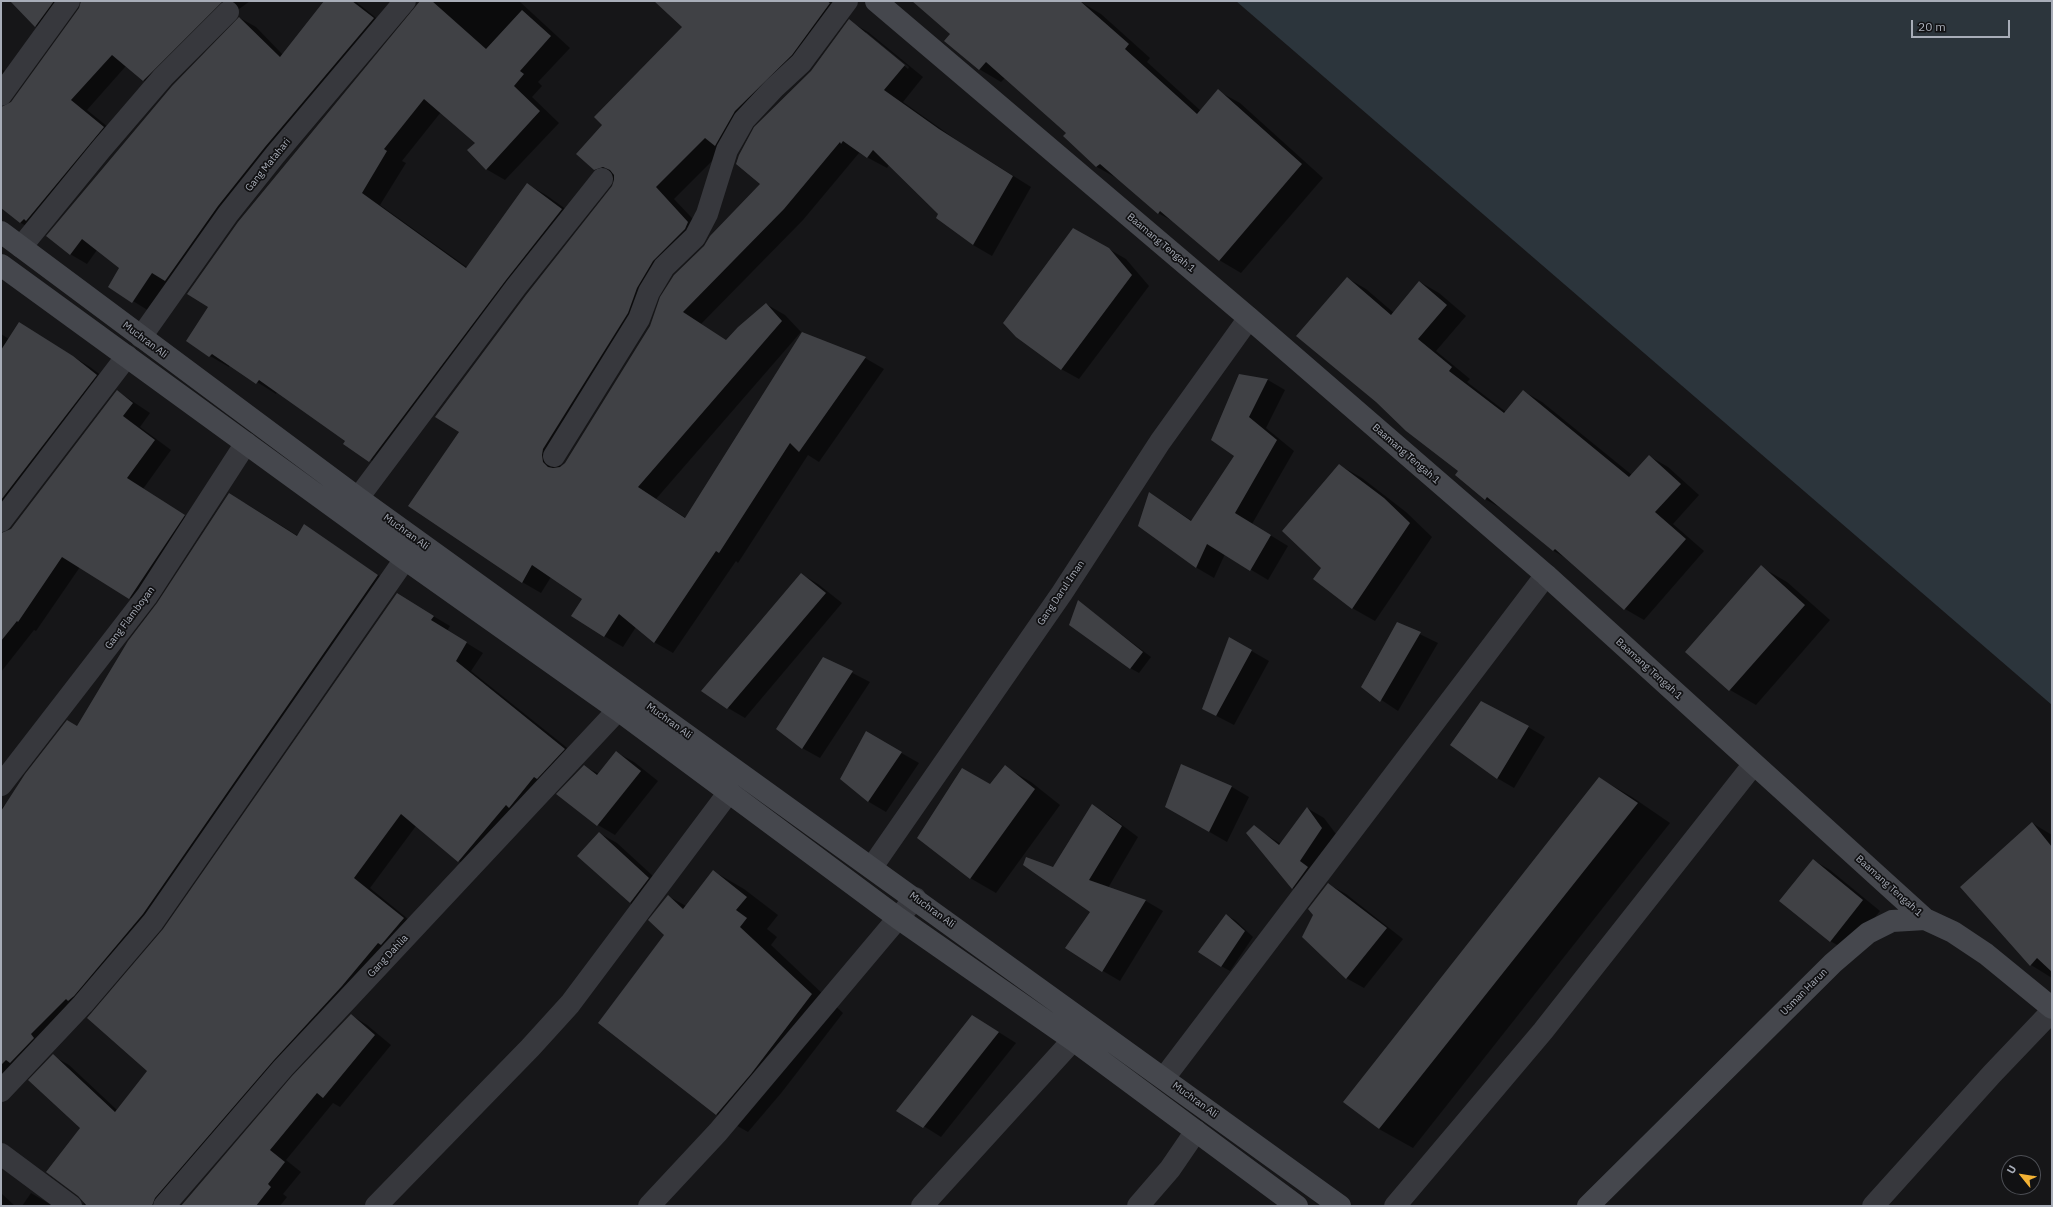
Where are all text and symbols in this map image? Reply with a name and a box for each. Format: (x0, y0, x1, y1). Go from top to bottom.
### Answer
scale bar (1913, 12, 2012, 38)
text: 20 m (1918, 19, 1946, 34)
street label: Gang Matahari (243, 136, 293, 194)
street label: Baamang Tengah 1 (1124, 211, 1198, 275)
street label: Muchran Ali (120, 319, 170, 361)
street label: Baamang Tengah 1 (1370, 421, 1442, 487)
street label: Muchran Ali (381, 512, 431, 552)
street label: Gang Darul Iman (1035, 558, 1087, 628)
street label: Gang Flamboyan (103, 584, 157, 652)
street label: Baamang Tengah 1 (1613, 636, 1685, 702)
street label: Muchran Ali (644, 701, 694, 741)
street label: Baamang Tengah 1 (1853, 853, 1925, 919)
street label: Muchran Ali (907, 890, 957, 930)
street label: Gang Dahlia (365, 932, 411, 980)
street label: Usman Harun (1778, 966, 1830, 1018)
street label: Muchran Ali (1170, 1080, 1220, 1120)
north arrow (2001, 1155, 2041, 1195)
text: U (2003, 1163, 2019, 1176)

